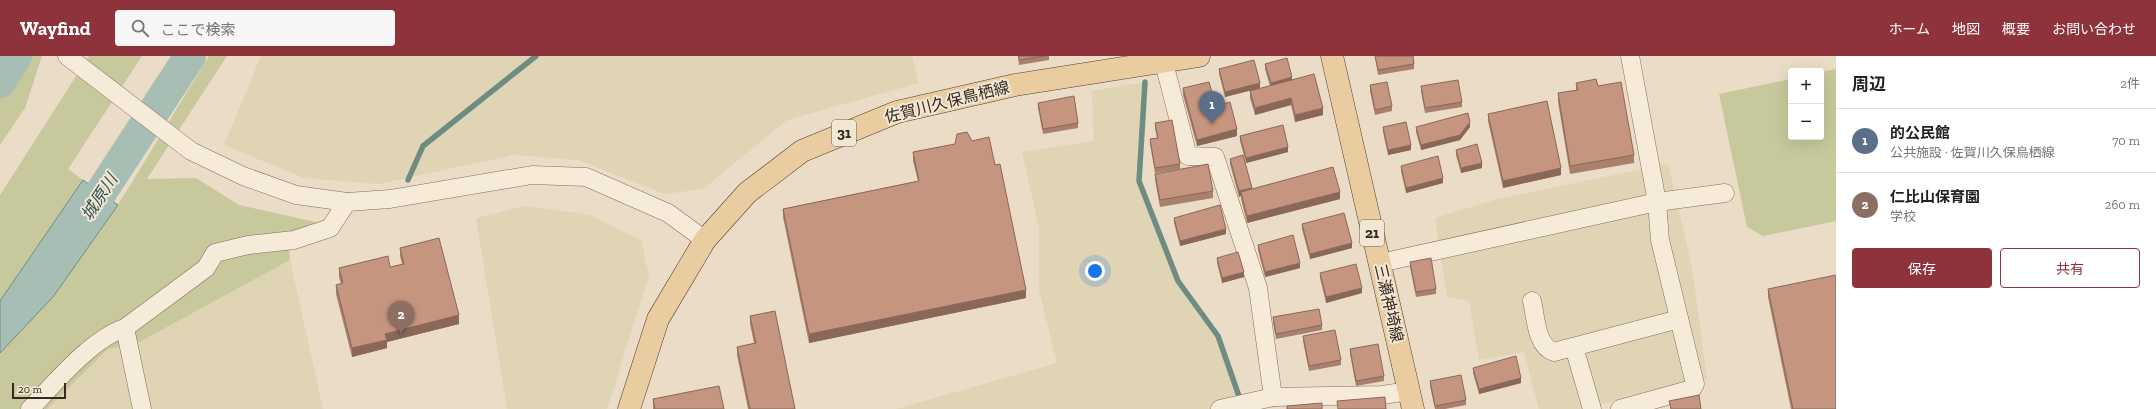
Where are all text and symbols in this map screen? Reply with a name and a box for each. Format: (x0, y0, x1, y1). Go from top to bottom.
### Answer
search box (115, 10, 395, 46)
text: Wayfind (20, 17, 91, 40)
icon: search (129, 17, 151, 39)
text: ここで検索 (161, 21, 236, 39)
text: ホーム (1888, 21, 1930, 38)
text: 地図 (1952, 21, 1980, 38)
text: 概要 (2002, 21, 2030, 38)
text: お問い合わせ (2052, 21, 2136, 38)
map controls (1788, 68, 1824, 140)
button: + (1788, 68, 1824, 104)
text: 周辺 (1852, 74, 1886, 94)
text: 2件 (2120, 76, 2140, 91)
street label: 佐賀川久保鳥栖線 (883, 77, 1011, 127)
pin: 1 (1199, 91, 1225, 124)
button: − (1788, 104, 1824, 140)
road number: 31 (832, 120, 856, 146)
text: 的公民館 (1890, 124, 1950, 142)
text: 1 (1862, 133, 1868, 148)
text: 70 m (2112, 133, 2140, 148)
text: 公共施設 · 佐賀川久保鳥栖線 (1890, 145, 2055, 160)
water label: 城原川 (77, 168, 122, 224)
text: 仁比山保育園 (1890, 188, 1980, 206)
text: 2 (1862, 197, 1868, 212)
text: 260 m (2105, 197, 2140, 212)
text: 学校 (1890, 209, 1916, 224)
road number: 21 (1360, 220, 1384, 246)
button: 保存 (1852, 248, 1992, 288)
button: 共有 (2000, 248, 2140, 288)
your location (1085, 261, 1105, 281)
street label: 三瀬神埼線 (1371, 262, 1407, 344)
pin: 2 (388, 301, 414, 334)
scale bar (12, 381, 66, 400)
text: 20 m (18, 383, 42, 396)

